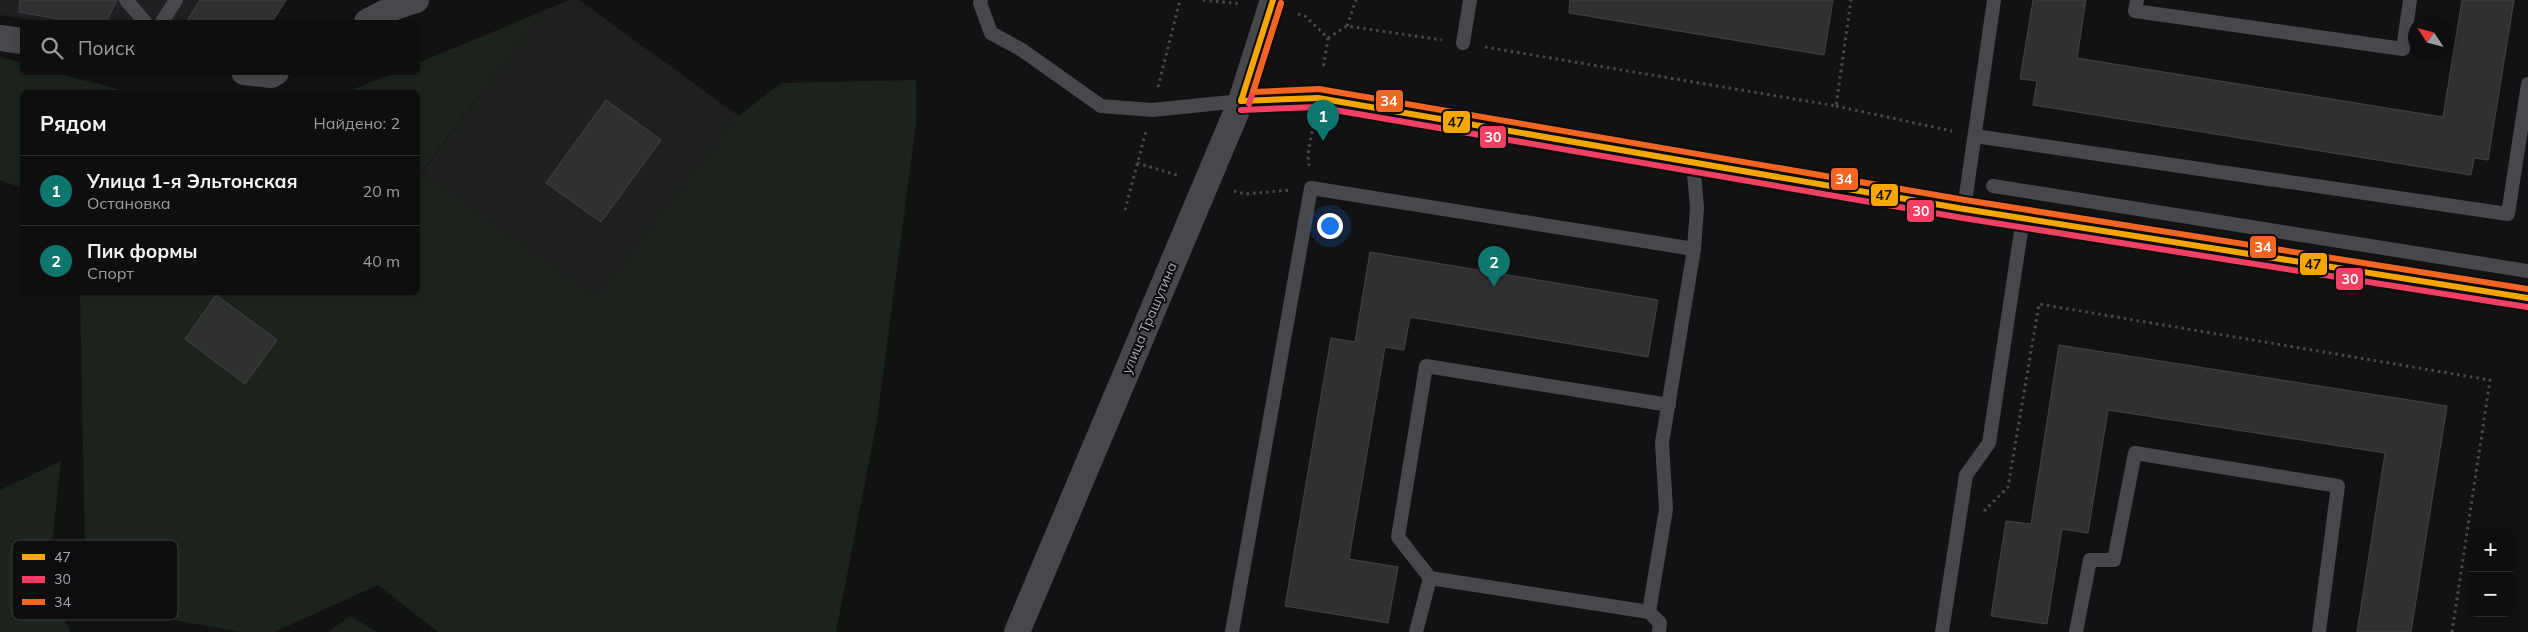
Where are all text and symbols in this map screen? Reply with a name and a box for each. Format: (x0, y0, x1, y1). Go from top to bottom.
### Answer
north arrow (2408, 15, 2453, 60)
search box (20, 20, 420, 75)
icon: search (38, 34, 66, 62)
text: Поиск (78, 36, 135, 60)
line badge: 34 (1375, 89, 1404, 113)
text: 34 (1381, 92, 1398, 110)
pin: 1 (1307, 100, 1339, 141)
text: Рядом (40, 110, 107, 136)
line badge: 47 (1442, 110, 1471, 134)
text: Найдено: 2 (314, 113, 400, 133)
text: 47 (1448, 113, 1464, 131)
line badge: 30 (1479, 125, 1507, 149)
text: 30 (1485, 128, 1501, 146)
line badge: 34 (1830, 167, 1859, 191)
text: Улица 1-я Эльтонская (87, 169, 297, 193)
text: 34 (1836, 170, 1853, 188)
text: 1 (51, 181, 61, 201)
text: 20 m (363, 181, 400, 201)
line badge: 47 (1870, 183, 1899, 207)
text: 47 (1876, 186, 1892, 204)
text: Остановка (87, 193, 171, 213)
line badge: 30 (1906, 199, 1935, 223)
text: 30 (1913, 202, 1929, 220)
your location (1317, 213, 1343, 239)
line badge: 34 (2249, 235, 2277, 259)
text: 34 (2255, 238, 2272, 256)
text: Пик формы (87, 239, 198, 263)
pin: 2 (1478, 246, 1510, 287)
text: 2 (51, 251, 61, 271)
text: 40 m (363, 251, 400, 271)
line badge: 47 (2299, 252, 2328, 276)
text: 47 (2305, 255, 2321, 273)
street label: улица Трашутина (1117, 259, 1181, 377)
text: Спорт (87, 263, 134, 283)
line badge: 30 (2335, 267, 2364, 291)
text: 30 (2342, 270, 2358, 288)
map controls (2468, 527, 2513, 617)
button: + (2468, 527, 2513, 572)
legend (12, 540, 178, 620)
text: 47 (54, 548, 71, 566)
text: 30 (54, 570, 71, 588)
button: − (2468, 572, 2513, 617)
text: 34 (54, 593, 71, 611)

